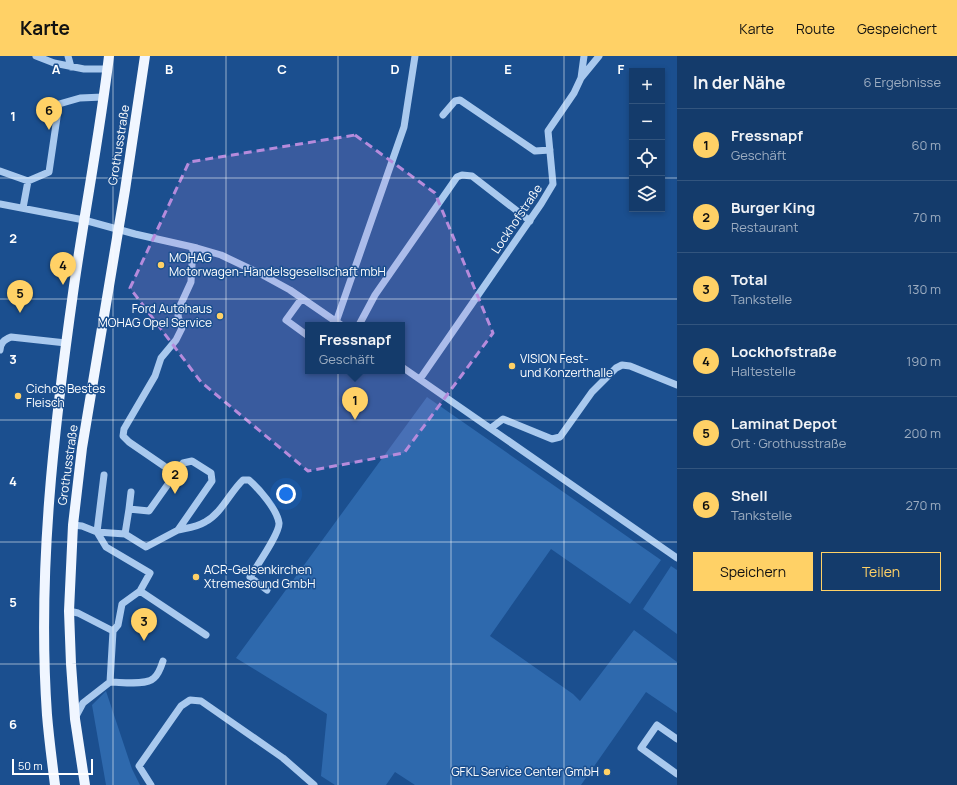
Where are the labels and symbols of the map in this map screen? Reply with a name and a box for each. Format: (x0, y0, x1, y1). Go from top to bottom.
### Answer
text: A (52, 60, 61, 78)
text: B (165, 60, 173, 78)
text: C (277, 60, 287, 78)
text: D (390, 60, 400, 78)
text: E (504, 60, 512, 78)
text: F (618, 60, 625, 78)
pin: 6 (36, 97, 62, 130)
street label: Grothusstraße (104, 103, 133, 186)
text: 1 (10, 107, 16, 125)
street label: Lockhofstraße (487, 181, 546, 257)
text: 2 (9, 229, 17, 247)
place label: MOHAG Motorwagen-Handelsgesellschaft mbH (169, 249, 386, 280)
pin: 4 (50, 252, 76, 285)
marker: MOHAG Motorwagen-Handelsgesellschaft mbH (156, 260, 166, 270)
pin: 5 (7, 280, 33, 313)
place label: Ford Autohaus MOHAG Opel Service (98, 300, 212, 331)
marker: Ford Autohaus MOHAG Opel Service (215, 311, 225, 321)
text: 3 (9, 350, 17, 368)
place label: VISION Fest- und Konzerthalle (520, 350, 613, 381)
marker: VISION Fest- und Konzerthalle (507, 361, 517, 371)
place label: Cichos Bestes Fleisch (26, 380, 105, 411)
pin: 1 (342, 387, 368, 420)
marker: Cichos Bestes Fleisch (13, 391, 23, 401)
street label: Grothusstraße (53, 424, 82, 506)
pin: 2 (162, 461, 188, 494)
text: 4 (9, 472, 17, 490)
your location (276, 484, 296, 504)
place label: ACR-Gelsenkirchen Xtremesound GmbH (204, 561, 315, 592)
marker: ACR-Gelsenkirchen Xtremesound GmbH (191, 572, 201, 582)
text: 5 (9, 593, 17, 611)
pin: 3 (131, 608, 157, 641)
text: 6 (9, 715, 17, 733)
scale bar (12, 757, 93, 776)
place label: GFKL Service Center GmbH (451, 763, 599, 780)
marker: GFKL Service Center GmbH (602, 767, 612, 777)

